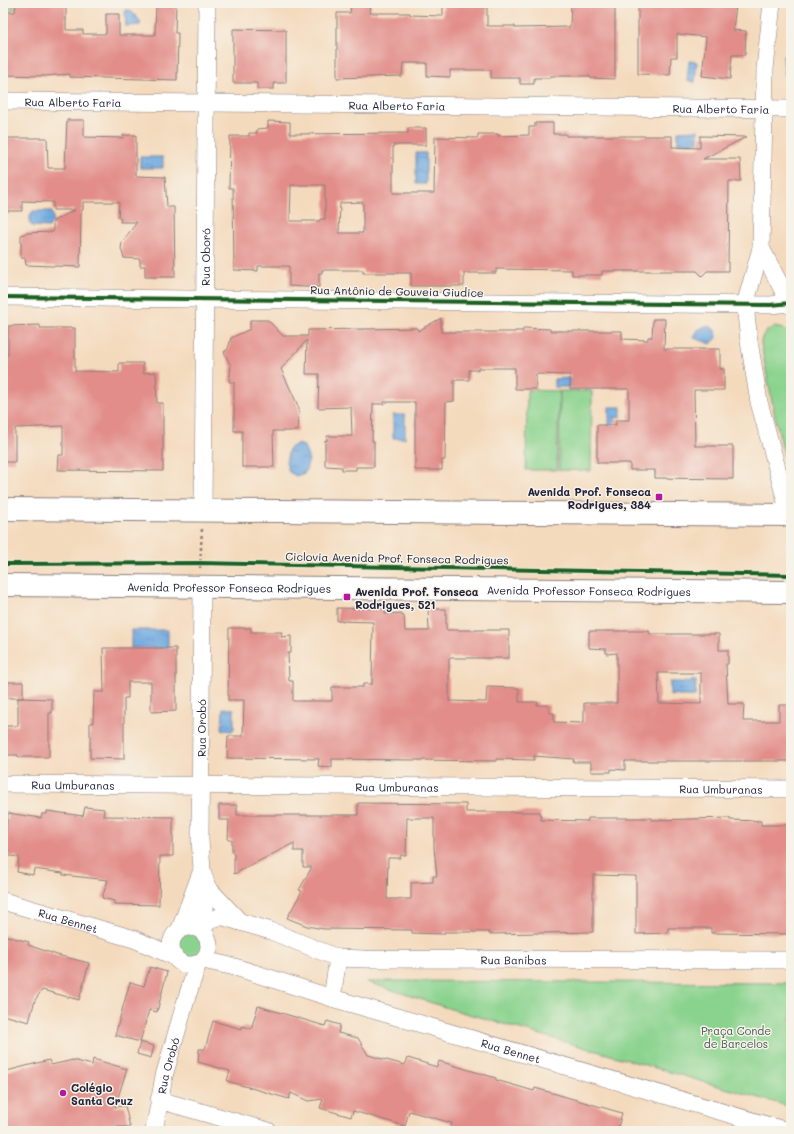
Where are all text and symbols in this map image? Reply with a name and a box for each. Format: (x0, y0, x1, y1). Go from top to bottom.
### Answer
street label: Rua Alberto Faria (24, 94, 122, 110)
street label: Rua Alberto Faria (348, 97, 446, 113)
street label: Rua Alberto Faria (672, 100, 770, 116)
street label: Rua Oboró (197, 228, 213, 286)
street label: Rua Antônio de Gouveia Giudice (310, 282, 484, 300)
place label: Avenida Prof. Fonseca Rodrigues, 384 (527, 484, 651, 512)
marker: Avenida Prof. Fonseca Rodrigues, 384 (654, 492, 664, 502)
street label: Ciclovia Avenida Prof. Fonseca Rodrigues (285, 549, 509, 567)
street label: Avenida Professor Fonseca Rodrigues (127, 579, 331, 595)
street label: Avenida Professor Fonseca Rodrigues (487, 582, 691, 599)
place label: Avenida Prof. Fonseca Rodrigues, 521 (355, 584, 479, 612)
marker: Avenida Prof. Fonseca Rodrigues, 521 (342, 592, 352, 602)
street label: Rua Orobó (193, 699, 209, 757)
street label: Rua Umburanas (31, 777, 115, 792)
street label: Rua Umburanas (355, 779, 439, 794)
street label: Rua Umburanas (679, 781, 763, 796)
street label: Rua Bennet (37, 904, 100, 936)
street label: Rua Banibas (481, 952, 547, 967)
park label: Praça Conde de Barcelos (701, 1023, 771, 1051)
street label: Rua Orobó (153, 1035, 182, 1095)
street label: Rua Bennet (480, 1035, 542, 1066)
place label: Colégio Santa Cruz (71, 1080, 133, 1108)
marker: Colégio Santa Cruz (58, 1088, 68, 1098)

